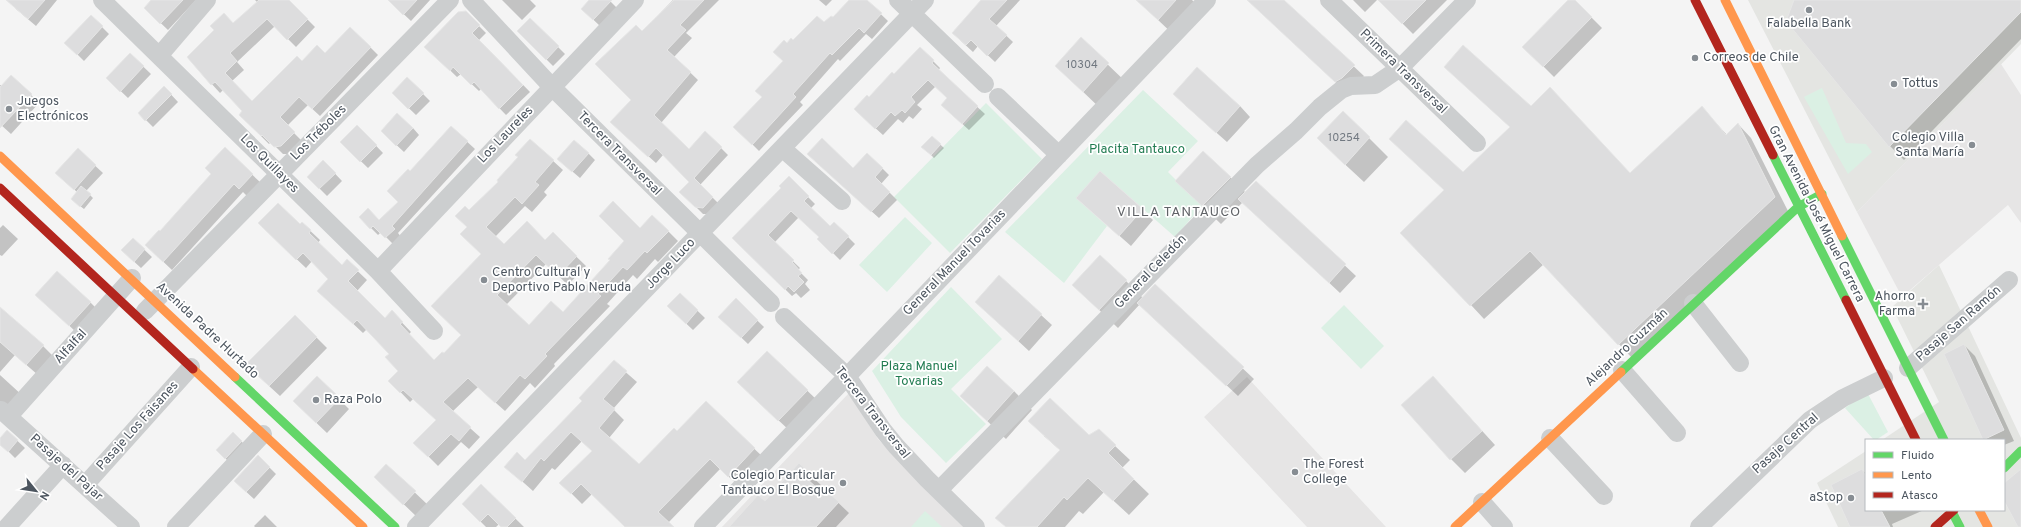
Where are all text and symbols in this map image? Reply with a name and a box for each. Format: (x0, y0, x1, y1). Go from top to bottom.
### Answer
marker: Falabella Bank (1804, 5, 1814, 15)
place label: Falabella Bank (1767, 16, 1851, 32)
street label: Primera Transversal (1356, 26, 1450, 118)
place label: Correos de Chile (1703, 50, 1799, 66)
marker: Correos de Chile (1690, 53, 1700, 63)
house number: 10304 (1066, 58, 1098, 72)
place label: Tottus (1902, 76, 1938, 92)
marker: Tottus (1889, 79, 1899, 89)
place label: Juegos Electrónicos (17, 94, 89, 125)
street label: Los Tréboles (288, 102, 350, 164)
street label: Los Laureles (475, 103, 537, 167)
marker: Juegos Electrónicos (4, 104, 14, 114)
street label: Tercera Transversal (574, 109, 664, 199)
street label: Gran Avenida José Miguel Carrera (1764, 123, 1868, 305)
place label: Colegio Villa Santa María (1892, 130, 1964, 161)
street label: Los Quillayes (236, 131, 302, 197)
house number: 10254 (1328, 131, 1360, 145)
marker: Colegio Villa Santa María (1967, 140, 1977, 150)
park label: Placita Tantauco (1089, 142, 1185, 158)
district label: VILLA TANTAUCO (1117, 204, 1241, 221)
street label: General Manuel Tovarias (900, 207, 1010, 319)
street label: General Celedón (1112, 232, 1190, 312)
street label: Jorge Luco (643, 235, 699, 293)
place label: Centro Cultural y Deportivo Pablo Neruda (492, 265, 631, 296)
marker: Centro Cultural y Deportivo Pablo Neruda (479, 275, 489, 285)
street label: Avenida Padre Hurtado (152, 279, 262, 383)
street label: Pasaje San Ramón (1913, 283, 2005, 365)
place label: Ahorro Farma (1874, 289, 1915, 320)
marker: Ahorro Farma (1918, 299, 1928, 309)
street label: Alejandro Guzmán (1582, 306, 1672, 390)
street label: Alfalfal (51, 326, 91, 368)
park label: Plaza Manuel Tovarias (881, 359, 957, 390)
street label: Tercera Transversal (831, 364, 913, 462)
street label: Pasaje Los Faisanes (94, 378, 182, 474)
place label: Raza Polo (324, 392, 382, 408)
marker: Raza Polo (311, 395, 321, 405)
street label: Pasaje Central (1750, 410, 1822, 478)
street label: Pasaje del Pajar (26, 431, 106, 505)
legend (1865, 439, 2005, 511)
text: Fluido (1901, 448, 1934, 464)
place label: The Forest College (1303, 457, 1364, 488)
marker: The Forest College (1290, 467, 1300, 477)
place label: Colegio Particular Tantauco El Bosque (721, 468, 835, 499)
text: Lento (1901, 468, 1932, 484)
north arrow (16, 471, 56, 511)
marker: Colegio Particular Tantauco El Bosque (838, 478, 848, 488)
text: Atasco (1901, 488, 1938, 504)
text: N (36, 489, 52, 502)
place label: aStop (1809, 490, 1843, 506)
marker: aStop (1846, 493, 1856, 503)

